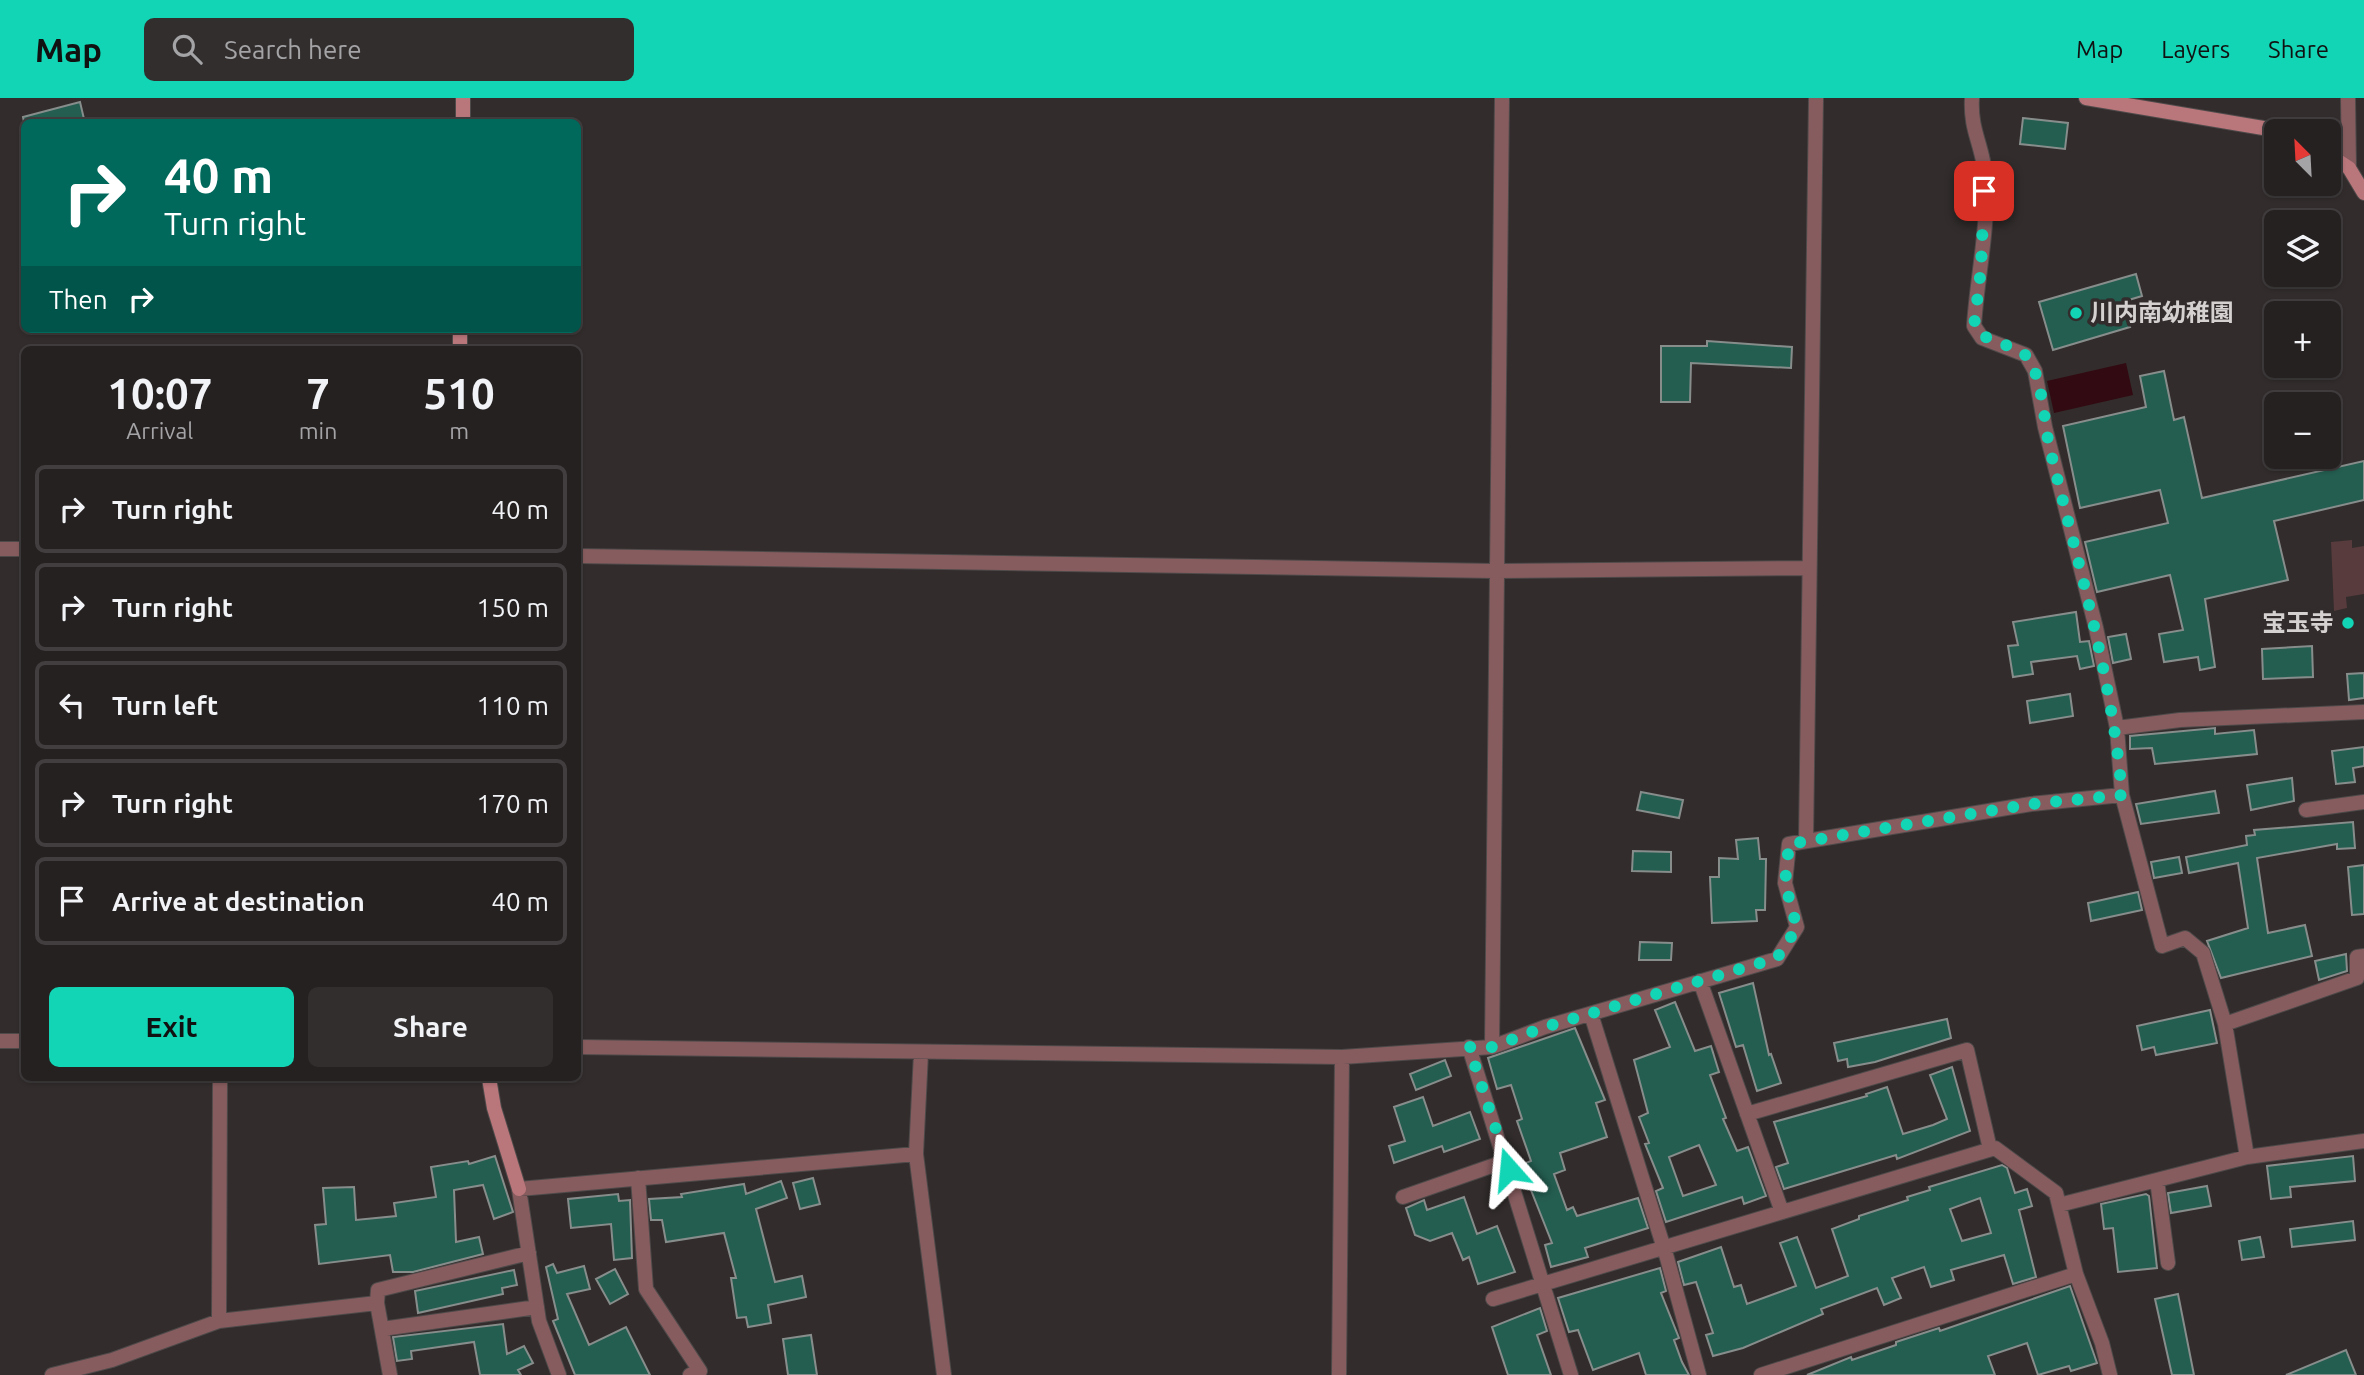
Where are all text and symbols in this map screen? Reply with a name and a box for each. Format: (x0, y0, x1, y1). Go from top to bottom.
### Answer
search box (144, 18, 634, 81)
icon: search (168, 30, 206, 68)
text: Map (35, 31, 102, 68)
text: Search here (224, 35, 362, 64)
text: Map (2076, 36, 2123, 63)
text: Layers (2161, 36, 2230, 63)
text: Share (2268, 36, 2329, 63)
north arrow (2264, 119, 2342, 196)
map controls (2264, 119, 2341, 469)
icon: right (49, 147, 140, 238)
text: 40 m (164, 147, 273, 202)
pin (1954, 161, 2014, 221)
icon: arrive (1965, 172, 2003, 210)
text: Turn right (164, 205, 306, 241)
button: layers (2264, 210, 2341, 287)
icon: right (122, 280, 160, 318)
text: Then (49, 285, 108, 314)
place label: 川内南幼稚園 (2090, 299, 2234, 326)
button: + (2264, 301, 2341, 378)
marker: 川内南幼稚園 (2068, 305, 2084, 321)
text: 10:07 (107, 370, 212, 417)
text: 7 (306, 370, 330, 417)
text: 510 (424, 370, 495, 417)
button: − (2264, 392, 2341, 469)
text: Arrival (126, 418, 193, 443)
text: min (299, 418, 337, 443)
text: m (449, 418, 469, 443)
icon: right (53, 490, 91, 528)
text: Turn right (112, 495, 233, 524)
text: 40 m (491, 495, 549, 524)
icon: right (53, 588, 91, 626)
text: Turn right (112, 593, 233, 622)
text: 150 m (477, 593, 549, 622)
place label: 宝玉寺 (2262, 609, 2334, 636)
marker: 宝玉寺 (2340, 615, 2356, 631)
icon: left (53, 686, 91, 724)
text: Turn left (112, 691, 218, 720)
text: 110 m (477, 691, 549, 720)
icon: right (53, 784, 91, 822)
text: Turn right (112, 789, 233, 818)
text: 170 m (477, 789, 549, 818)
icon: arrive (53, 882, 91, 920)
text: Arrive at destination (112, 887, 365, 916)
text: 40 m (491, 887, 549, 916)
button: Exit (49, 987, 294, 1067)
button: Share (308, 987, 553, 1067)
position arrow (1472, 1132, 1546, 1206)

